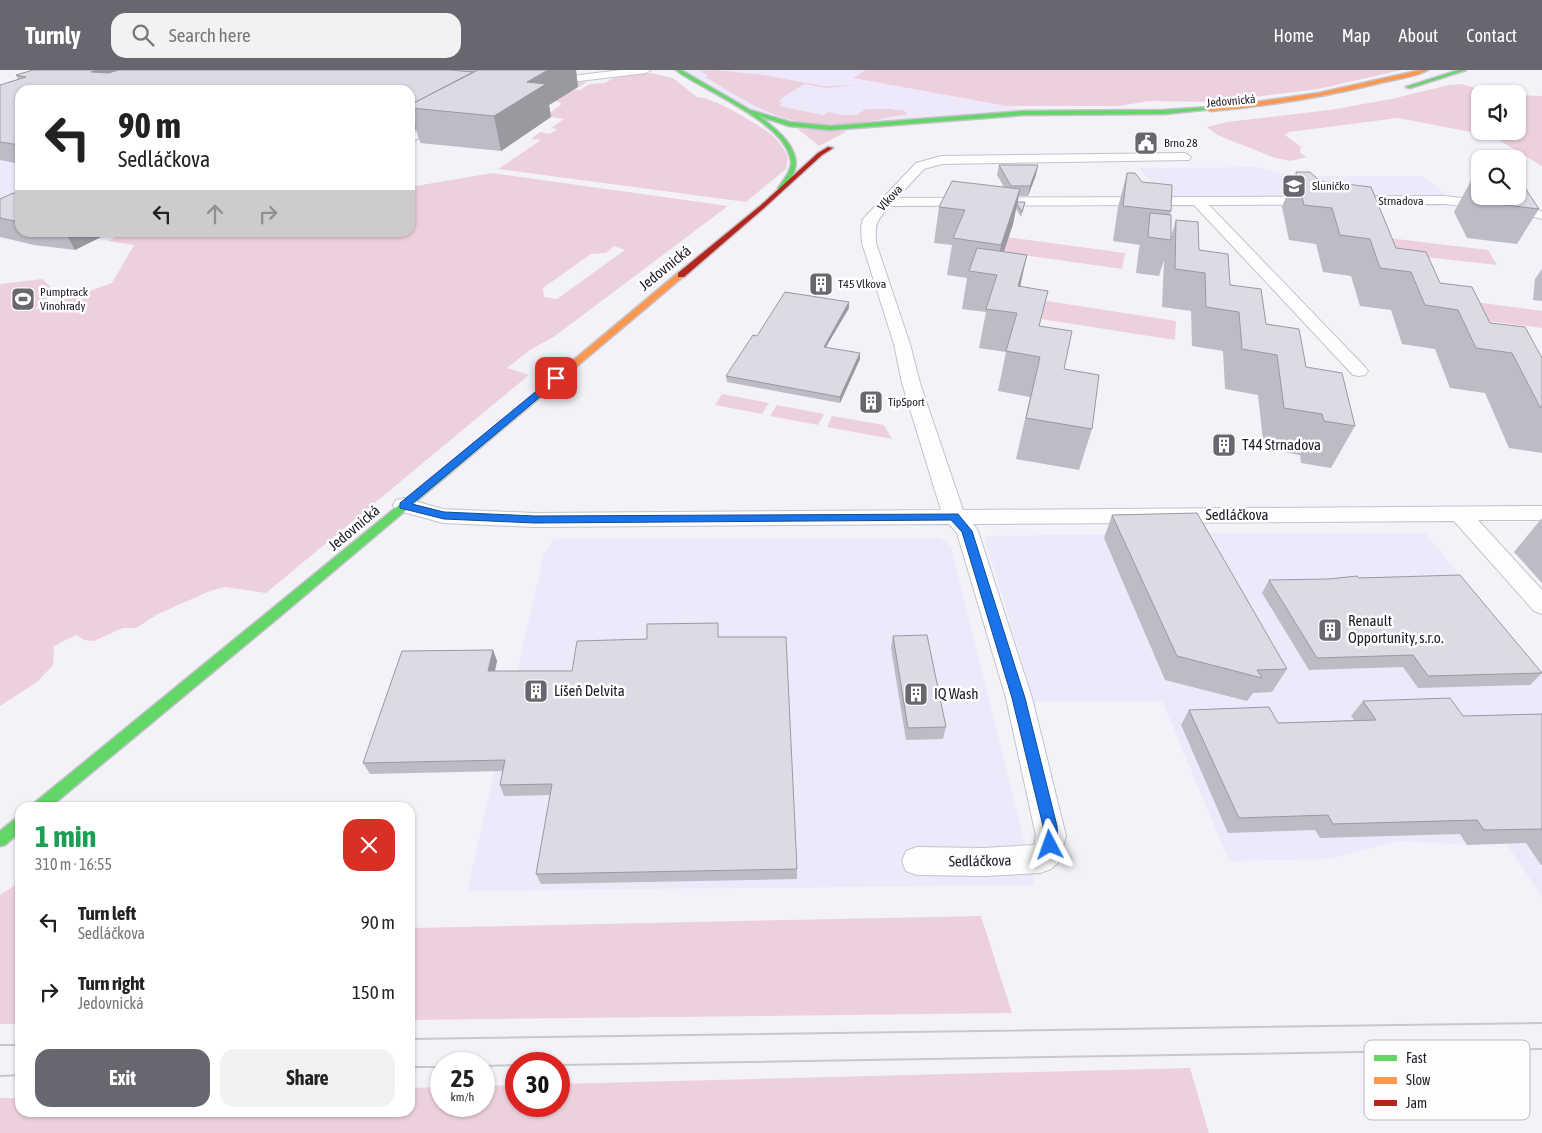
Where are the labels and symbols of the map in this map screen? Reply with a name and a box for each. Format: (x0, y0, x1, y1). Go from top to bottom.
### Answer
street label: Jedovnická (1206, 92, 1256, 110)
public building icon: Brno 28 (1133, 130, 1159, 156)
place label: Brno 28 (1164, 136, 1198, 150)
school or university icon: Sluníčko (1281, 173, 1307, 199)
place label: Sluníčko (1312, 179, 1350, 193)
street label: Vlkova (875, 182, 905, 214)
street label: Strnadova (1378, 194, 1424, 208)
street label: Jedovnická (635, 242, 694, 294)
building icon: T45 Vlkova (808, 271, 834, 297)
place label: T45 Vlkova (838, 277, 886, 291)
place label: Pumptrack Vinohrady (40, 285, 89, 313)
sports icon: Pumptrack Vinohrady (10, 286, 36, 312)
pin (535, 357, 577, 399)
building icon: TipSport (858, 389, 884, 415)
place label: TipSport (888, 395, 925, 409)
building icon: T44 Strnadova (1211, 432, 1237, 458)
place label: T44 Strnadova (1242, 436, 1321, 453)
street label: Jedovnická (325, 501, 383, 554)
street label: Sedláčkova (1206, 506, 1268, 523)
place label: Renault Opportunity, s.r.o. (1348, 612, 1444, 646)
building icon: Renault Opportunity, s.r.o. (1317, 617, 1343, 643)
building icon: Líšeň Delvita (523, 678, 549, 704)
building icon: IQ Wash (903, 681, 929, 707)
place label: Líšeň Delvita (554, 682, 625, 699)
place label: IQ Wash (934, 685, 979, 702)
position arrow (1023, 818, 1075, 870)
street label: Sedláčkova (948, 851, 1012, 870)
legend (1364, 1040, 1530, 1120)
text: Fast (1406, 1050, 1427, 1066)
speed limit sign: 30 (505, 1052, 570, 1117)
text: Slow (1406, 1072, 1431, 1088)
text: Jam (1406, 1095, 1427, 1111)

